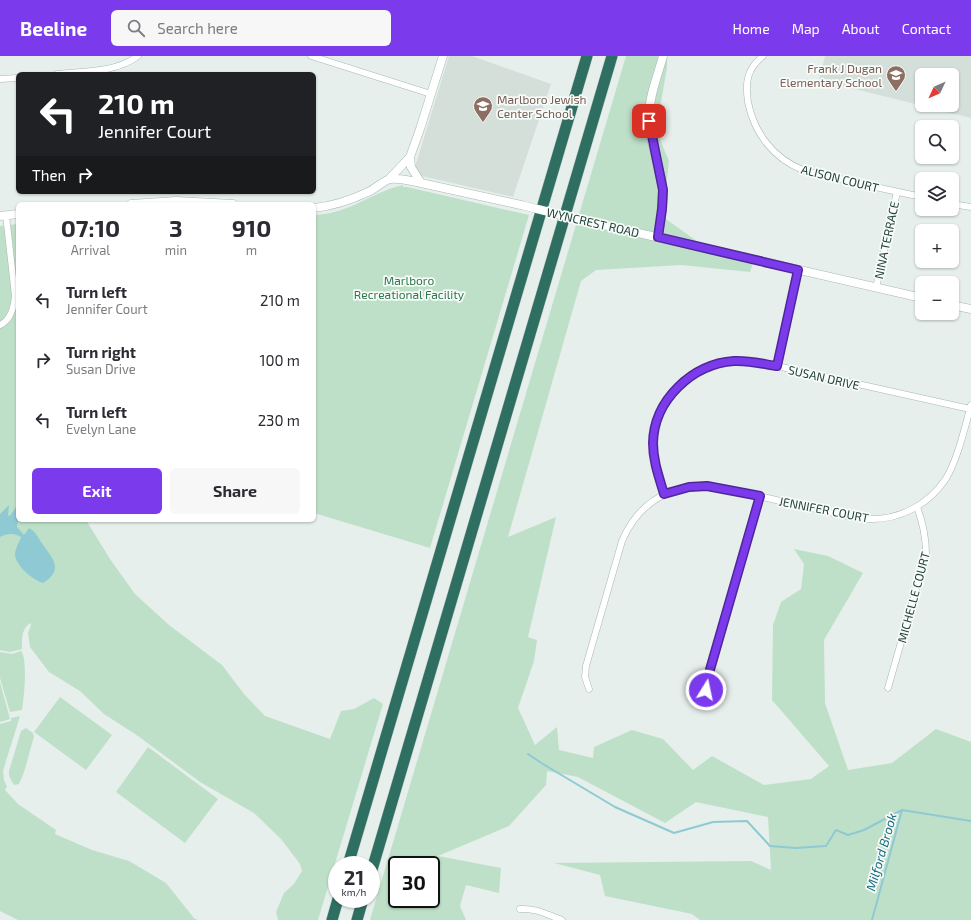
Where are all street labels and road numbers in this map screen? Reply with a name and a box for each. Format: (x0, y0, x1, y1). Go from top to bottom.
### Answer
street label: ALISON COURT (800, 162, 880, 194)
street label: NINA TERRACE (871, 200, 901, 280)
street label: WYNCREST ROAD (545, 205, 641, 239)
street label: SUSAN DRIVE (787, 362, 861, 392)
street label: JENNIFER COURT (778, 493, 870, 525)
street label: MICHELLE COURT (894, 550, 932, 644)

